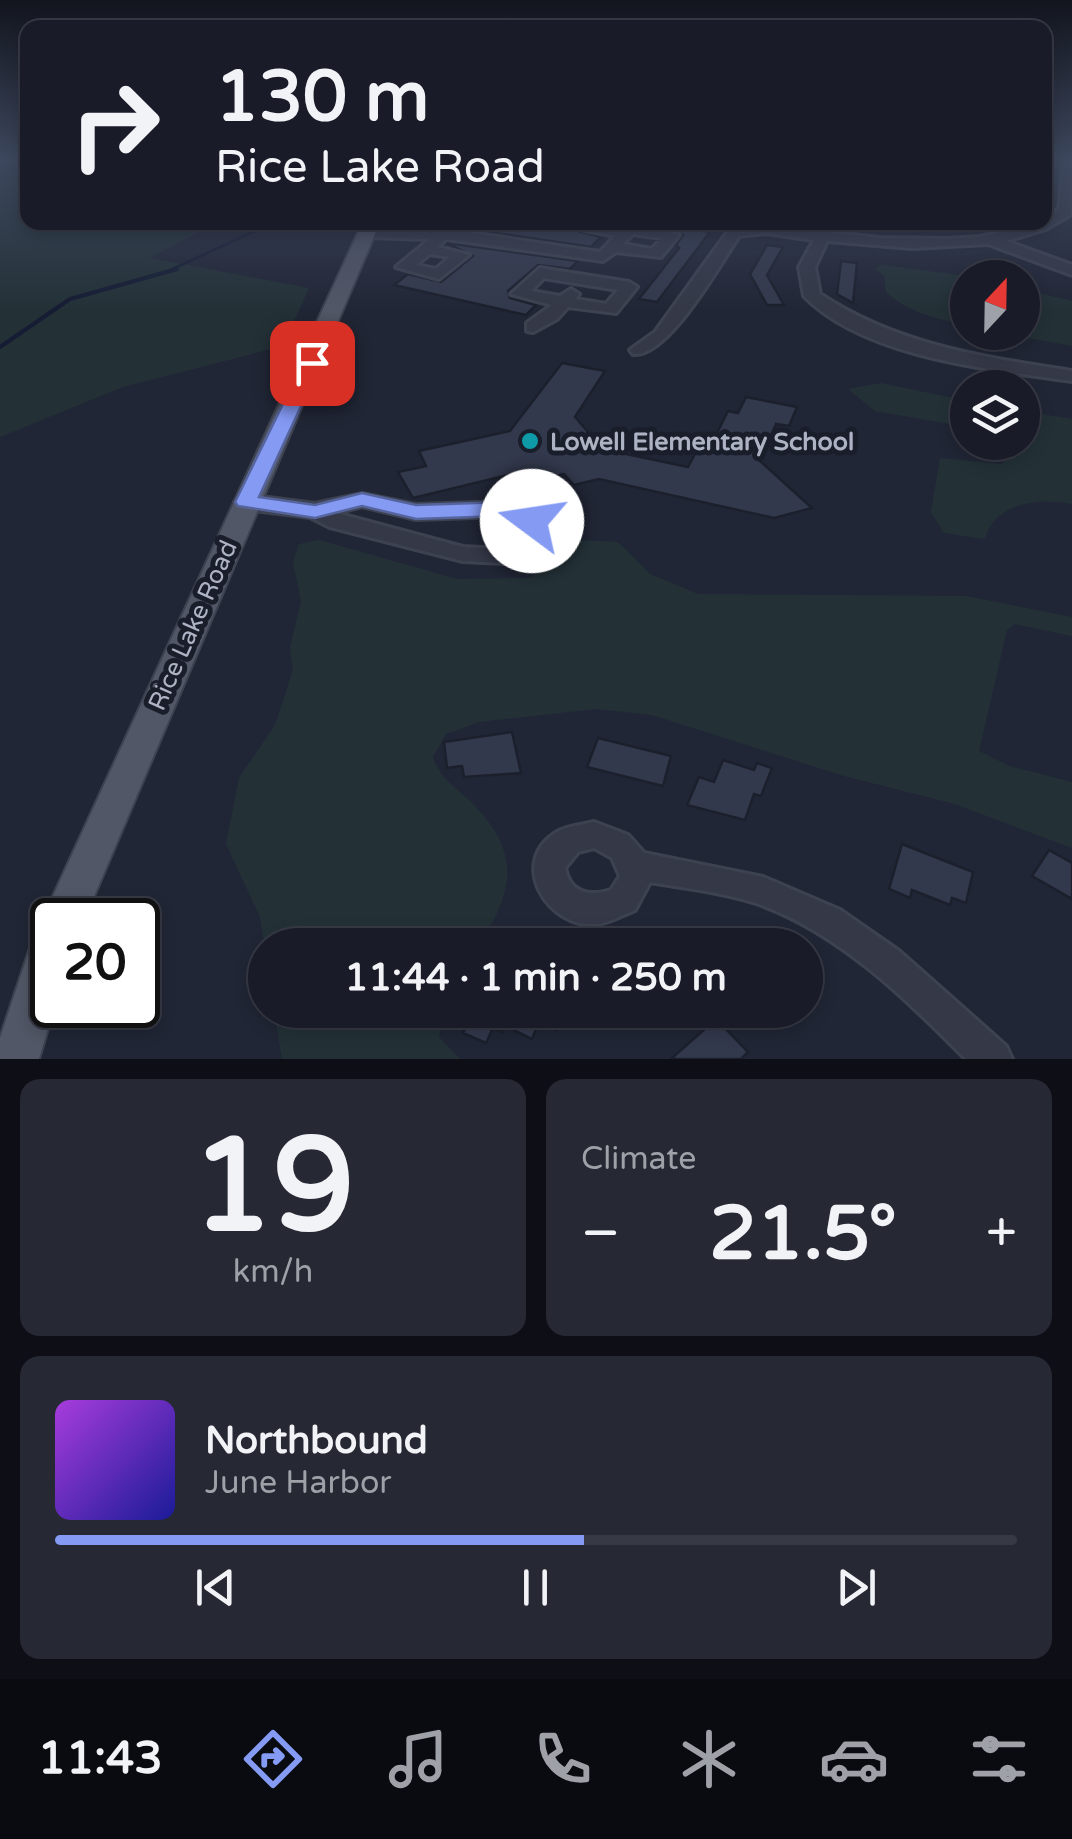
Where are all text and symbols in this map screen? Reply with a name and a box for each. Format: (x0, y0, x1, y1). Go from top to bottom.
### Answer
text: 130 m (215, 56, 429, 140)
icon: right (50, 60, 180, 190)
text: Rice Lake Road (215, 141, 545, 195)
north arrow (950, 260, 1040, 350)
map controls (950, 260, 1040, 460)
pin (270, 321, 355, 406)
icon: arrive (285, 336, 340, 391)
button: layers (950, 370, 1040, 460)
place label: Lowell Elementary School (550, 427, 854, 457)
marker: Lowell Elementary School (519, 430, 541, 452)
position arrow (480, 469, 584, 573)
street label: Rice Lake Road (142, 536, 244, 715)
speed limit sign: 20 (30, 898, 160, 1028)
text: 11:44 · 1 min · 250 m (344, 955, 727, 1001)
text: 19 (191, 1110, 355, 1266)
text: Climate (581, 1140, 696, 1178)
text: 21.5° (709, 1189, 897, 1279)
text: − (581, 1201, 620, 1267)
text: + (986, 1201, 1017, 1267)
text: km/h (233, 1253, 313, 1291)
text: Northbound (205, 1418, 428, 1464)
text: June Harbor (205, 1464, 392, 1502)
icon: previous (188, 1560, 243, 1615)
icon: pause (508, 1560, 563, 1615)
icon: next (829, 1560, 884, 1615)
icon: directions (238, 1724, 308, 1794)
icon: music (383, 1724, 453, 1794)
icon: phone (528, 1724, 598, 1794)
icon: climate (674, 1724, 744, 1794)
icon: car (819, 1724, 889, 1794)
icon: filters (964, 1724, 1034, 1794)
text: 11:43 (38, 1732, 162, 1786)

